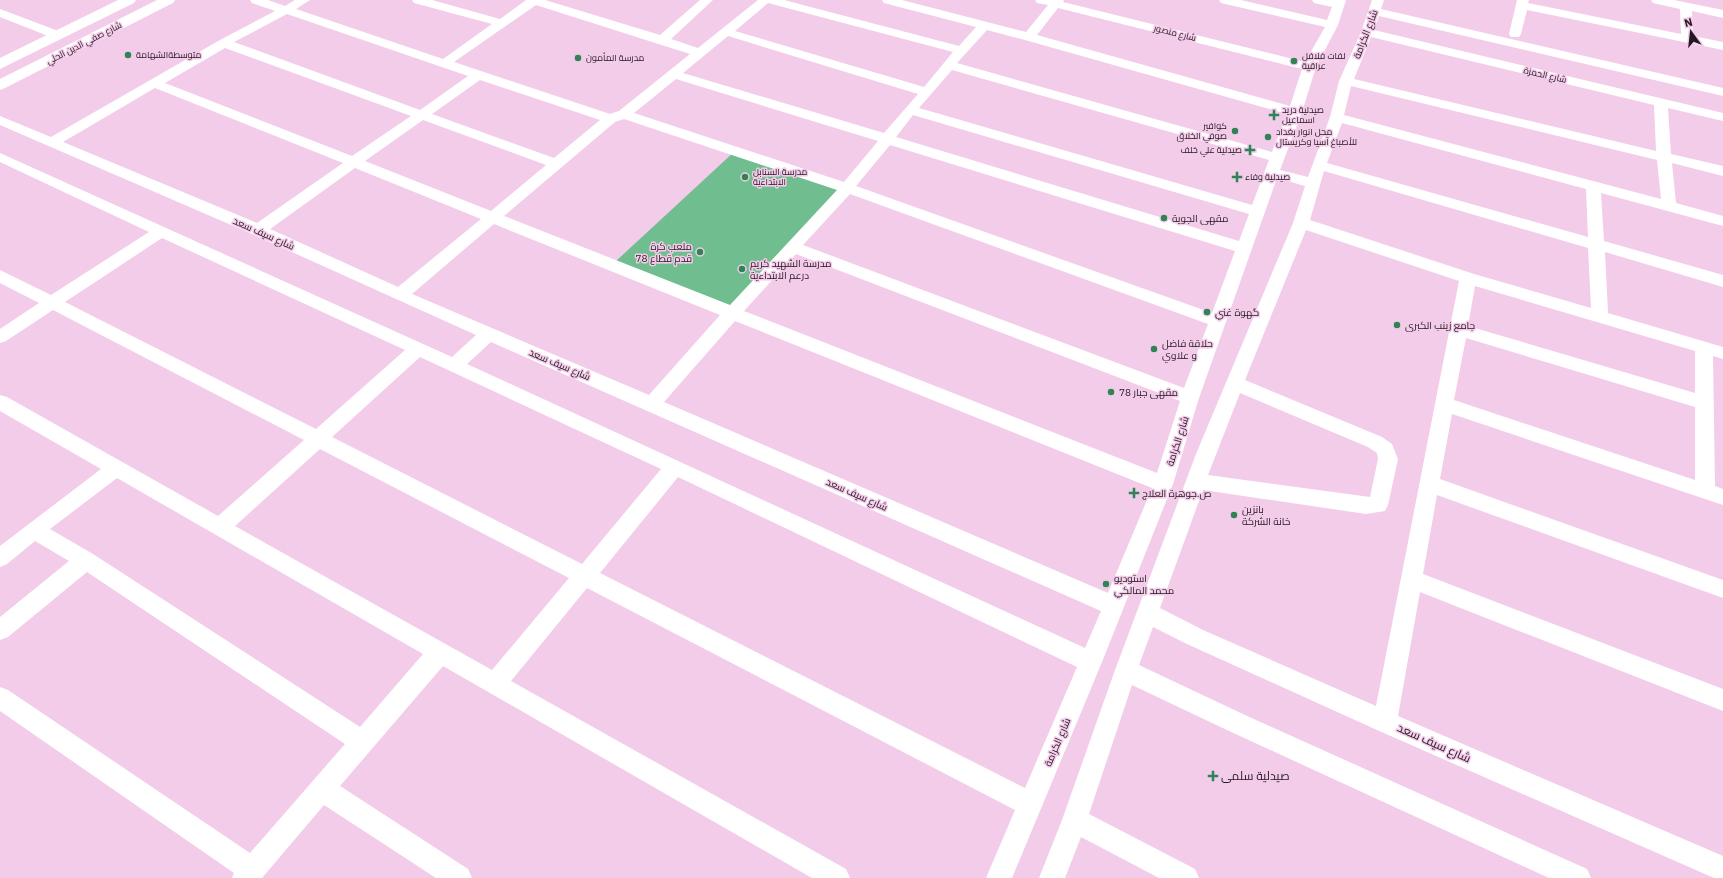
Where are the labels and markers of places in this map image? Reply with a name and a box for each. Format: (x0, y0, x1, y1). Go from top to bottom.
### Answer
place label: متوسطةالشهامة (136, 49, 201, 60)
marker: متوسطةالشهامة (123, 50, 133, 60)
place label: لفات فلافل عراقية (1302, 50, 1345, 71)
place label: مدرسة المأمون (586, 52, 645, 63)
marker: مدرسة المأمون (573, 53, 583, 63)
marker: لفات فلافل عراقية (1289, 56, 1299, 66)
place label: صيدلية دريد اسماعيل (1282, 104, 1324, 125)
marker: صيدلية دريد اسماعيل (1269, 110, 1279, 120)
place label: كوافير صوفي الخلاق (1177, 120, 1227, 143)
marker: كوافير صوفي الخلاق (1230, 126, 1240, 136)
place label: محل انوار بغداد للأصباغ آسيا وكريستال (1276, 126, 1357, 148)
marker: محل انوار بغداد للأصباغ آسيا وكريستال (1263, 132, 1273, 142)
place label: صيدلية علي خلف (1181, 144, 1242, 157)
marker: صيدلية علي خلف (1245, 145, 1255, 155)
place label: مدرسة السنابل الابتداءية (753, 166, 808, 187)
place label: صيدلية وفاء (1245, 171, 1290, 182)
marker: مدرسة السنابل الابتداءية (740, 172, 750, 182)
marker: صيدلية وفاء (1232, 172, 1242, 182)
place label: مقهى الجوية (1172, 212, 1228, 225)
marker: مقهى الجوية (1159, 213, 1169, 223)
place label: ملعب كرة قدم قطاع 78 (636, 240, 692, 266)
marker: ملعب كرة قدم قطاع 78 (695, 247, 705, 257)
place label: مدرسة الشهيد كريم درعم الابتداءية (750, 257, 831, 283)
marker: مدرسة الشهيد كريم درعم الابتداءية (737, 264, 747, 274)
place label: گهوة غني (1215, 306, 1259, 320)
marker: گهوة غني (1202, 307, 1212, 317)
place label: جامع زينب الكبرى (1405, 319, 1475, 332)
marker: جامع زينب الكبرى (1392, 320, 1402, 330)
place label: حلاقة فاضل و علاوي (1162, 337, 1213, 363)
marker: حلاقة فاضل و علاوي (1149, 344, 1159, 354)
place label: مقهى جبار 78 (1119, 386, 1178, 399)
marker: مقهى جبار 78 (1106, 387, 1116, 397)
place label: ص.جوهرة العلاج (1142, 487, 1212, 500)
marker: ص.جوهرة العلاج (1129, 488, 1139, 498)
place label: بانزين خانة الشركة (1242, 503, 1290, 528)
marker: بانزين خانة الشركة (1229, 510, 1239, 520)
place label: استوديو محمد المالكي (1114, 572, 1174, 598)
marker: استوديو محمد المالكي (1101, 579, 1111, 589)
place label: صيدلية سلمى (1221, 768, 1290, 783)
marker: صيدلية سلمى (1208, 771, 1218, 781)

